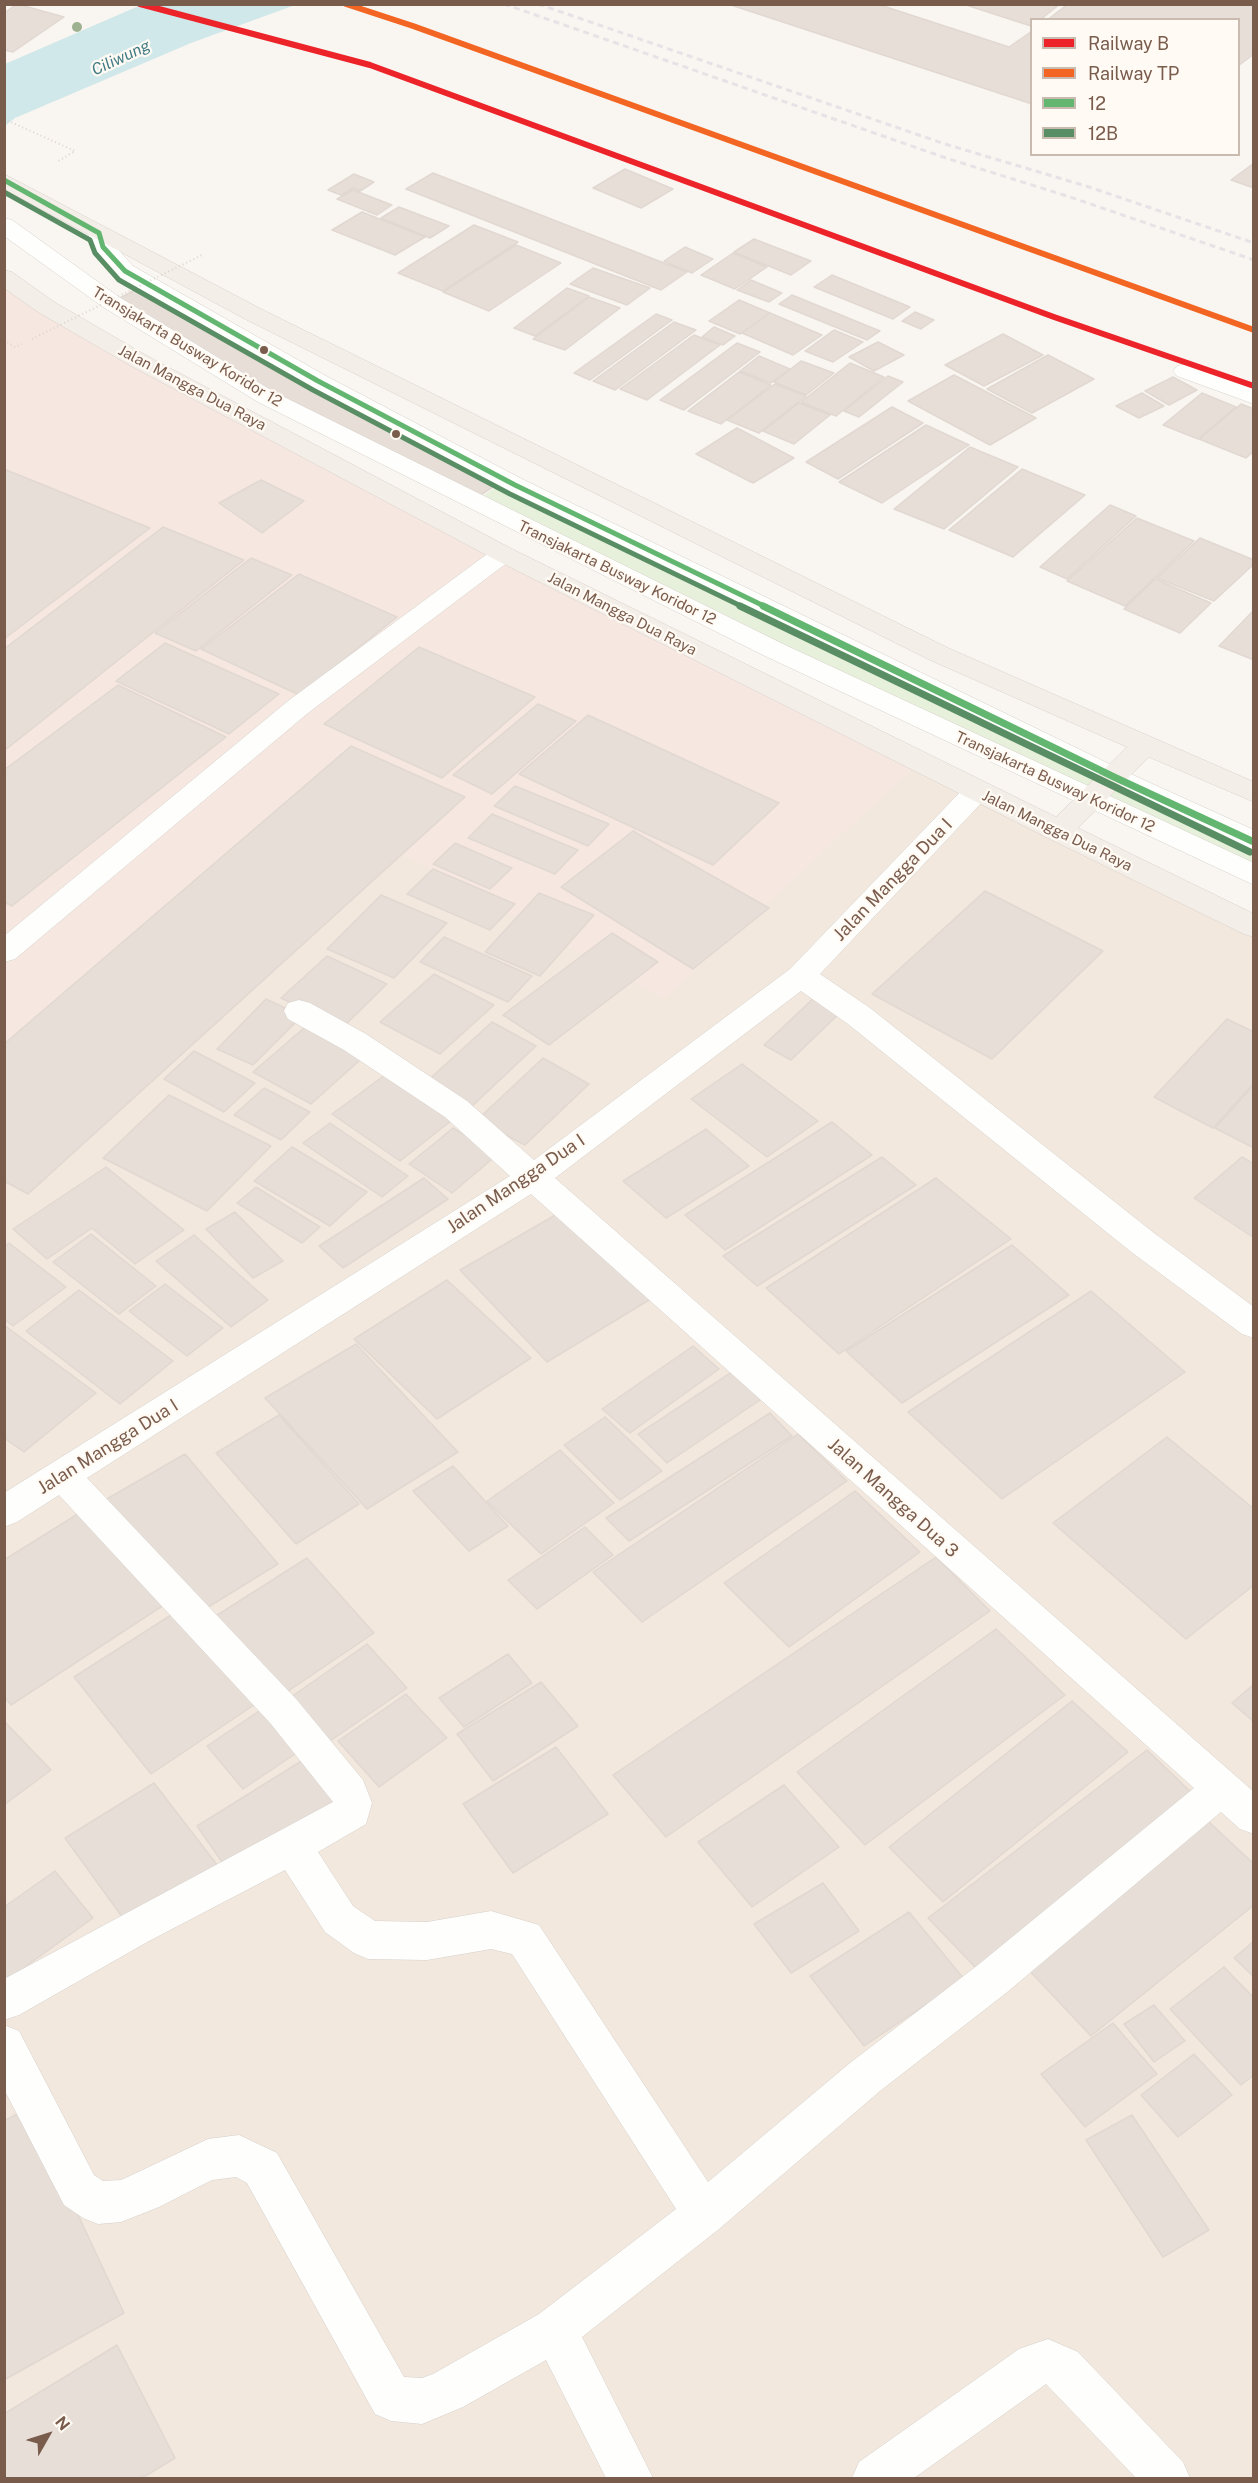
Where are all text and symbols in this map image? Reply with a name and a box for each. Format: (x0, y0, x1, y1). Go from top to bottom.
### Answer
legend (1030, 18, 1240, 156)
text: Railway B (1088, 33, 1169, 54)
water label: Ciliwung (89, 36, 153, 80)
text: Railway TP (1088, 63, 1179, 84)
text: 12 (1088, 93, 1106, 114)
text: 12B (1088, 123, 1118, 144)
street label: Transjakarta Busway Koridor 12 (89, 283, 285, 411)
street label: Jalan Mangga Dua Raya (115, 341, 269, 435)
unlabelled marker (258, 344, 270, 356)
unlabelled marker (390, 428, 402, 440)
street label: Transjakarta Busway Koridor 12 (515, 517, 719, 629)
street label: Jalan Mangga Dua Raya (544, 569, 700, 659)
street label: Transjakarta Busway Koridor 12 (952, 728, 1158, 836)
street label: Jalan Mangga Dua Raya (979, 787, 1135, 875)
street label: Jalan Mangga Dua I (829, 814, 957, 946)
street label: Jalan Mangga Dua I (443, 1130, 589, 1238)
street label: Jalan Mangga Dua I (34, 1395, 182, 1499)
street label: Jalan Mangga Dua 3 (823, 1434, 963, 1562)
north arrow (18, 2405, 78, 2465)
text: N (51, 2413, 74, 2434)

